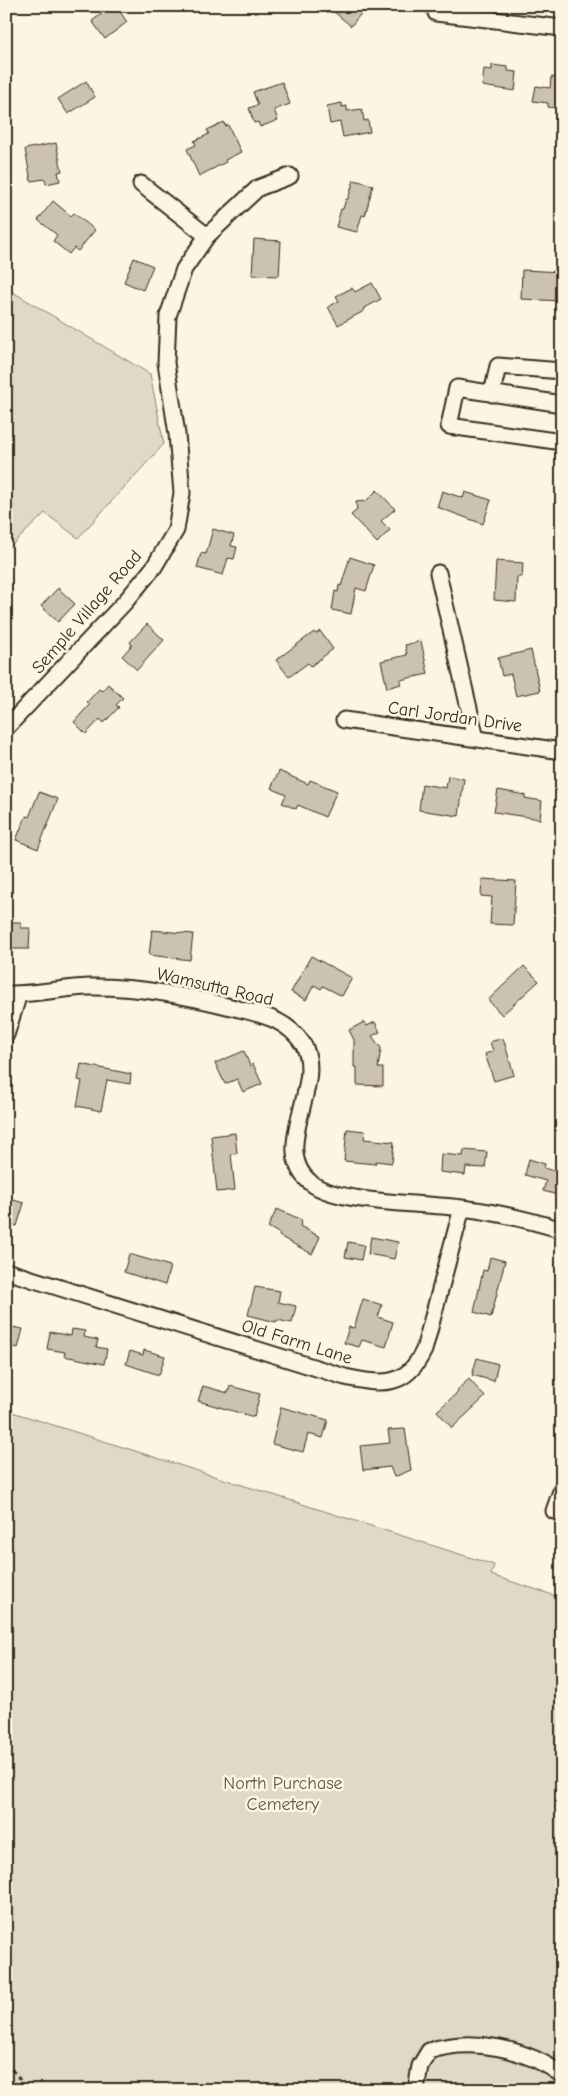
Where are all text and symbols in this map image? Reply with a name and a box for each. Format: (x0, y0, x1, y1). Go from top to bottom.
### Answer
street label: Semple Village Road (28, 546, 146, 678)
street label: Carl Jordan Drive (387, 697, 523, 737)
street label: Wamsutta Road (155, 963, 275, 1011)
street label: Old Farm Lane (239, 1315, 355, 1369)
park label: North Purchase Cemetery (223, 1773, 343, 1815)

